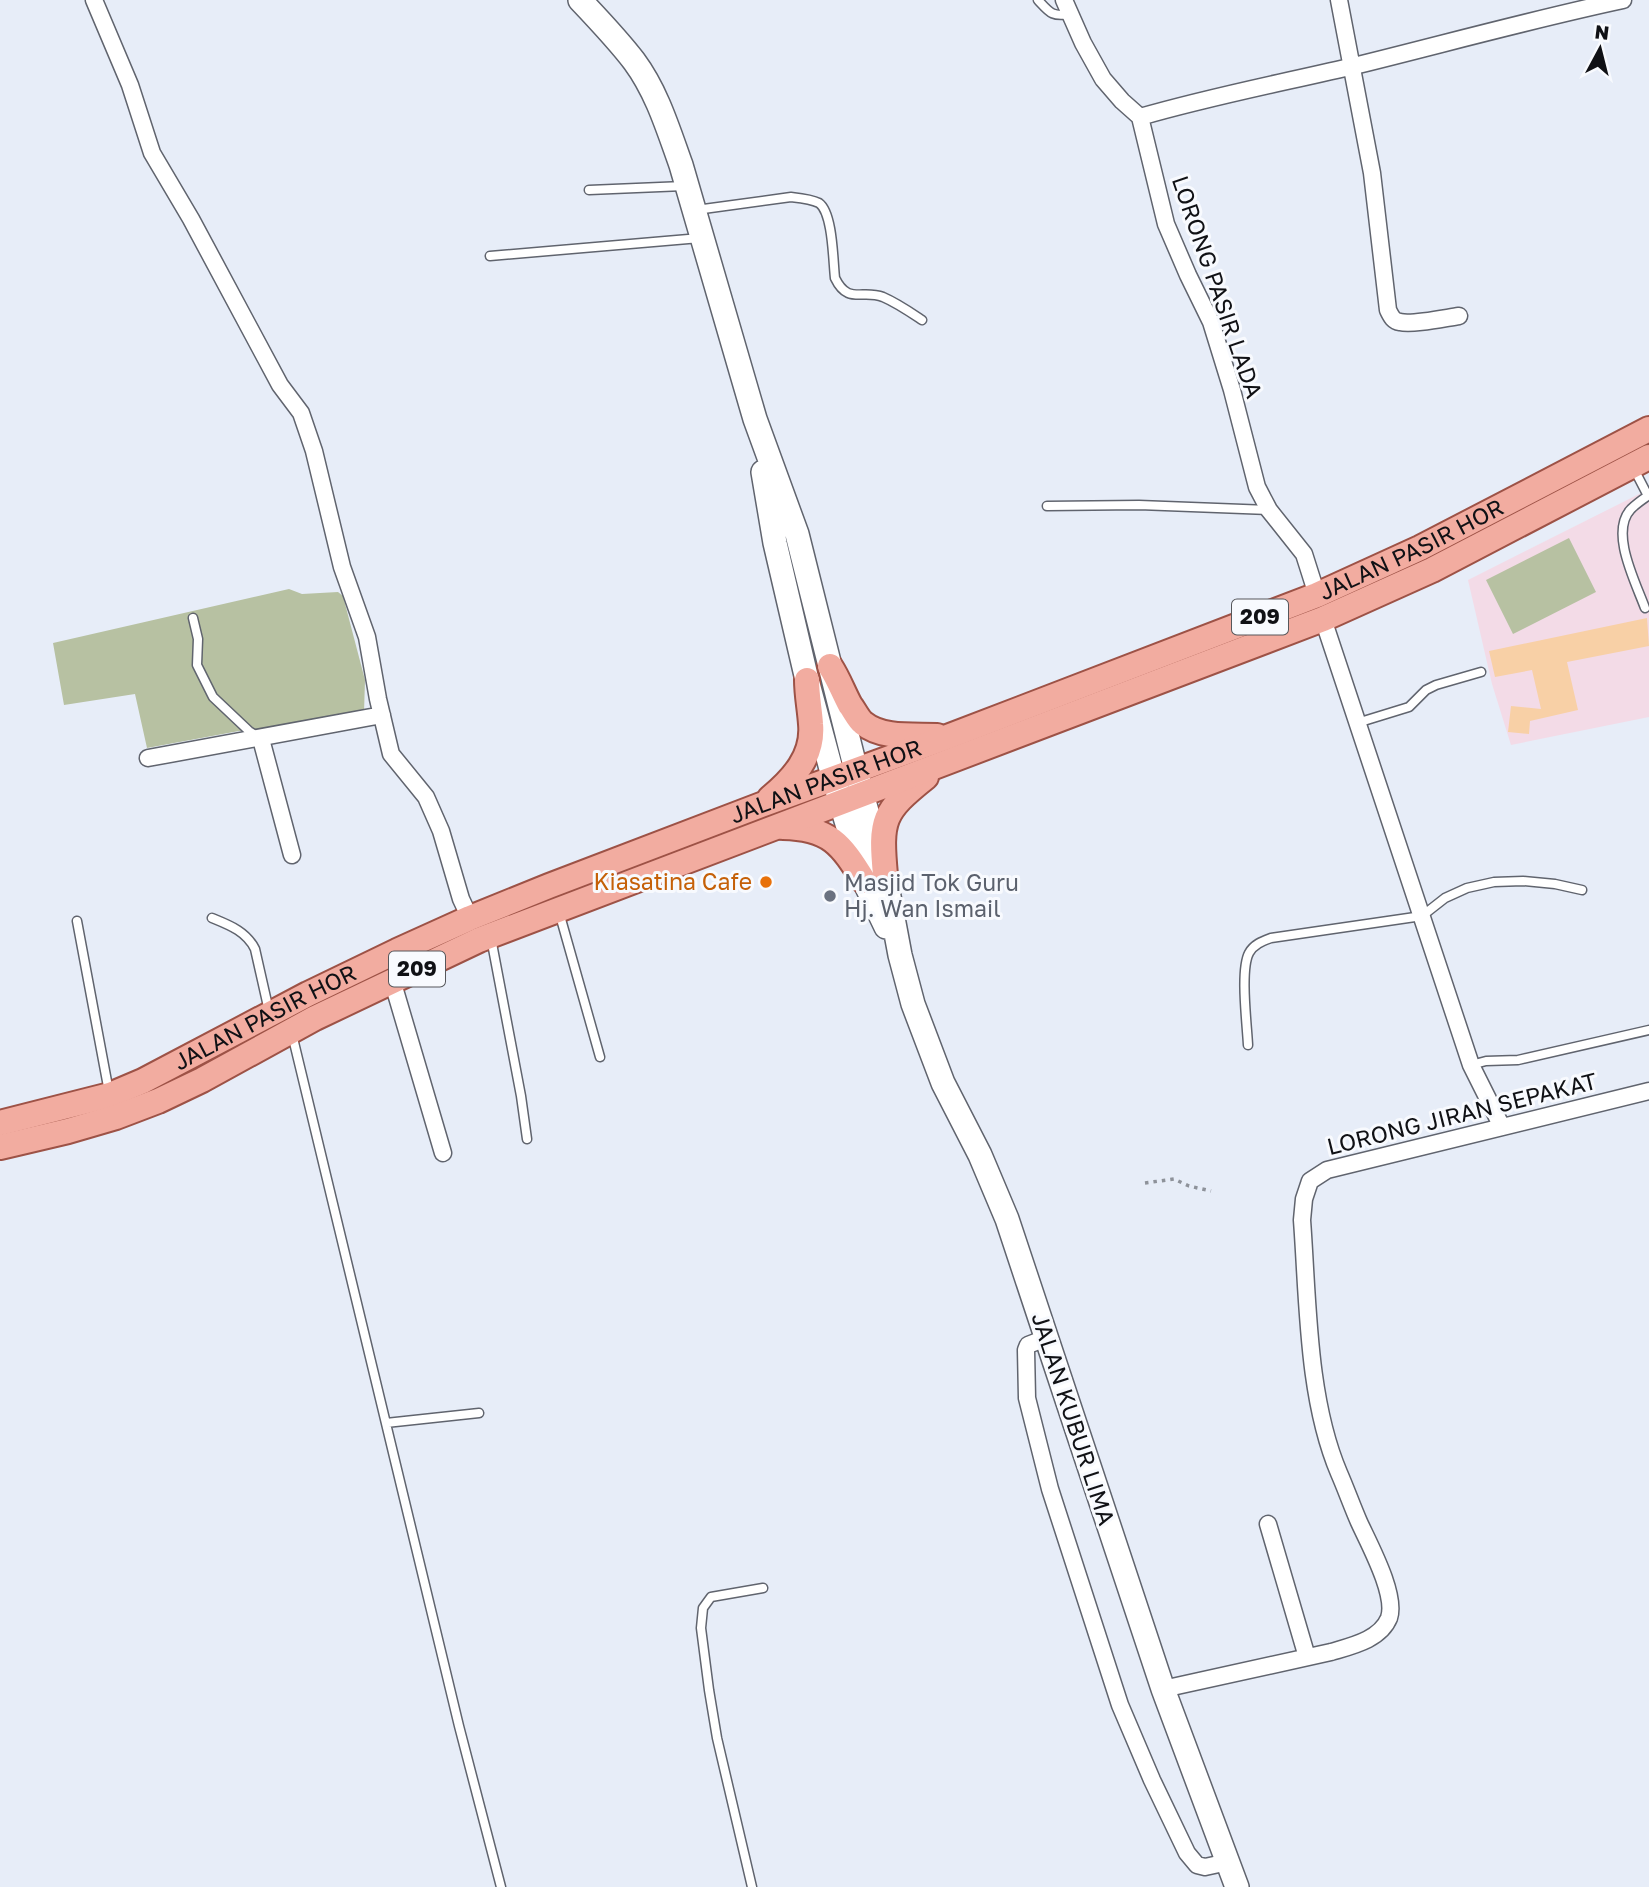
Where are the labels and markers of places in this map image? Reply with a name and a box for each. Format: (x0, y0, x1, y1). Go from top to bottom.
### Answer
place label: Kiasatina Cafe (594, 867, 752, 895)
place label: Masjid Tok Guru Hj. Wan Ismail (844, 868, 1019, 922)
marker: Kiasatina Cafe (758, 874, 774, 890)
marker: Masjid Tok Guru Hj. Wan Ismail (822, 888, 838, 904)

